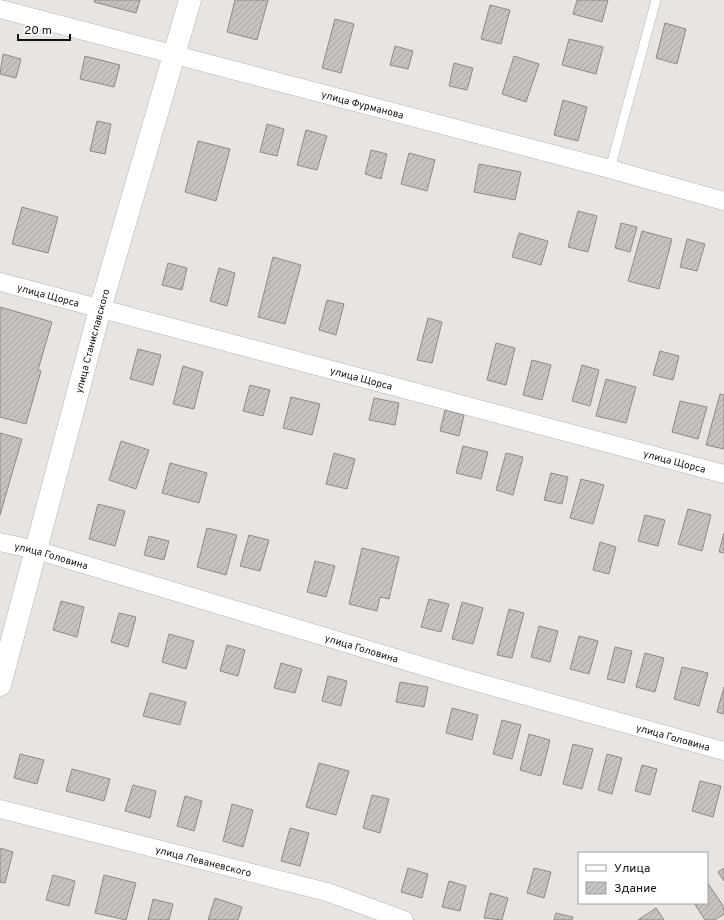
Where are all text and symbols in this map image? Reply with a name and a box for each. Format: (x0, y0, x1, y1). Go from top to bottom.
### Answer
scale bar (18, 16, 70, 42)
text: 20 m (24, 23, 52, 39)
street label: улица Фурманова (320, 89, 405, 123)
street label: улица Щорса (15, 282, 80, 311)
street label: улица Станиславского (73, 287, 114, 395)
street label: улица Щорса (329, 365, 394, 394)
street label: улица Щорса (642, 448, 707, 477)
street label: улица Головина (13, 540, 89, 573)
street label: улица Головина (323, 632, 400, 666)
street label: улица Головина (634, 722, 711, 755)
street label: улица Леваневского (154, 844, 253, 881)
legend (578, 852, 708, 904)
text: Улица (614, 861, 650, 877)
text: Здание (614, 881, 657, 897)

